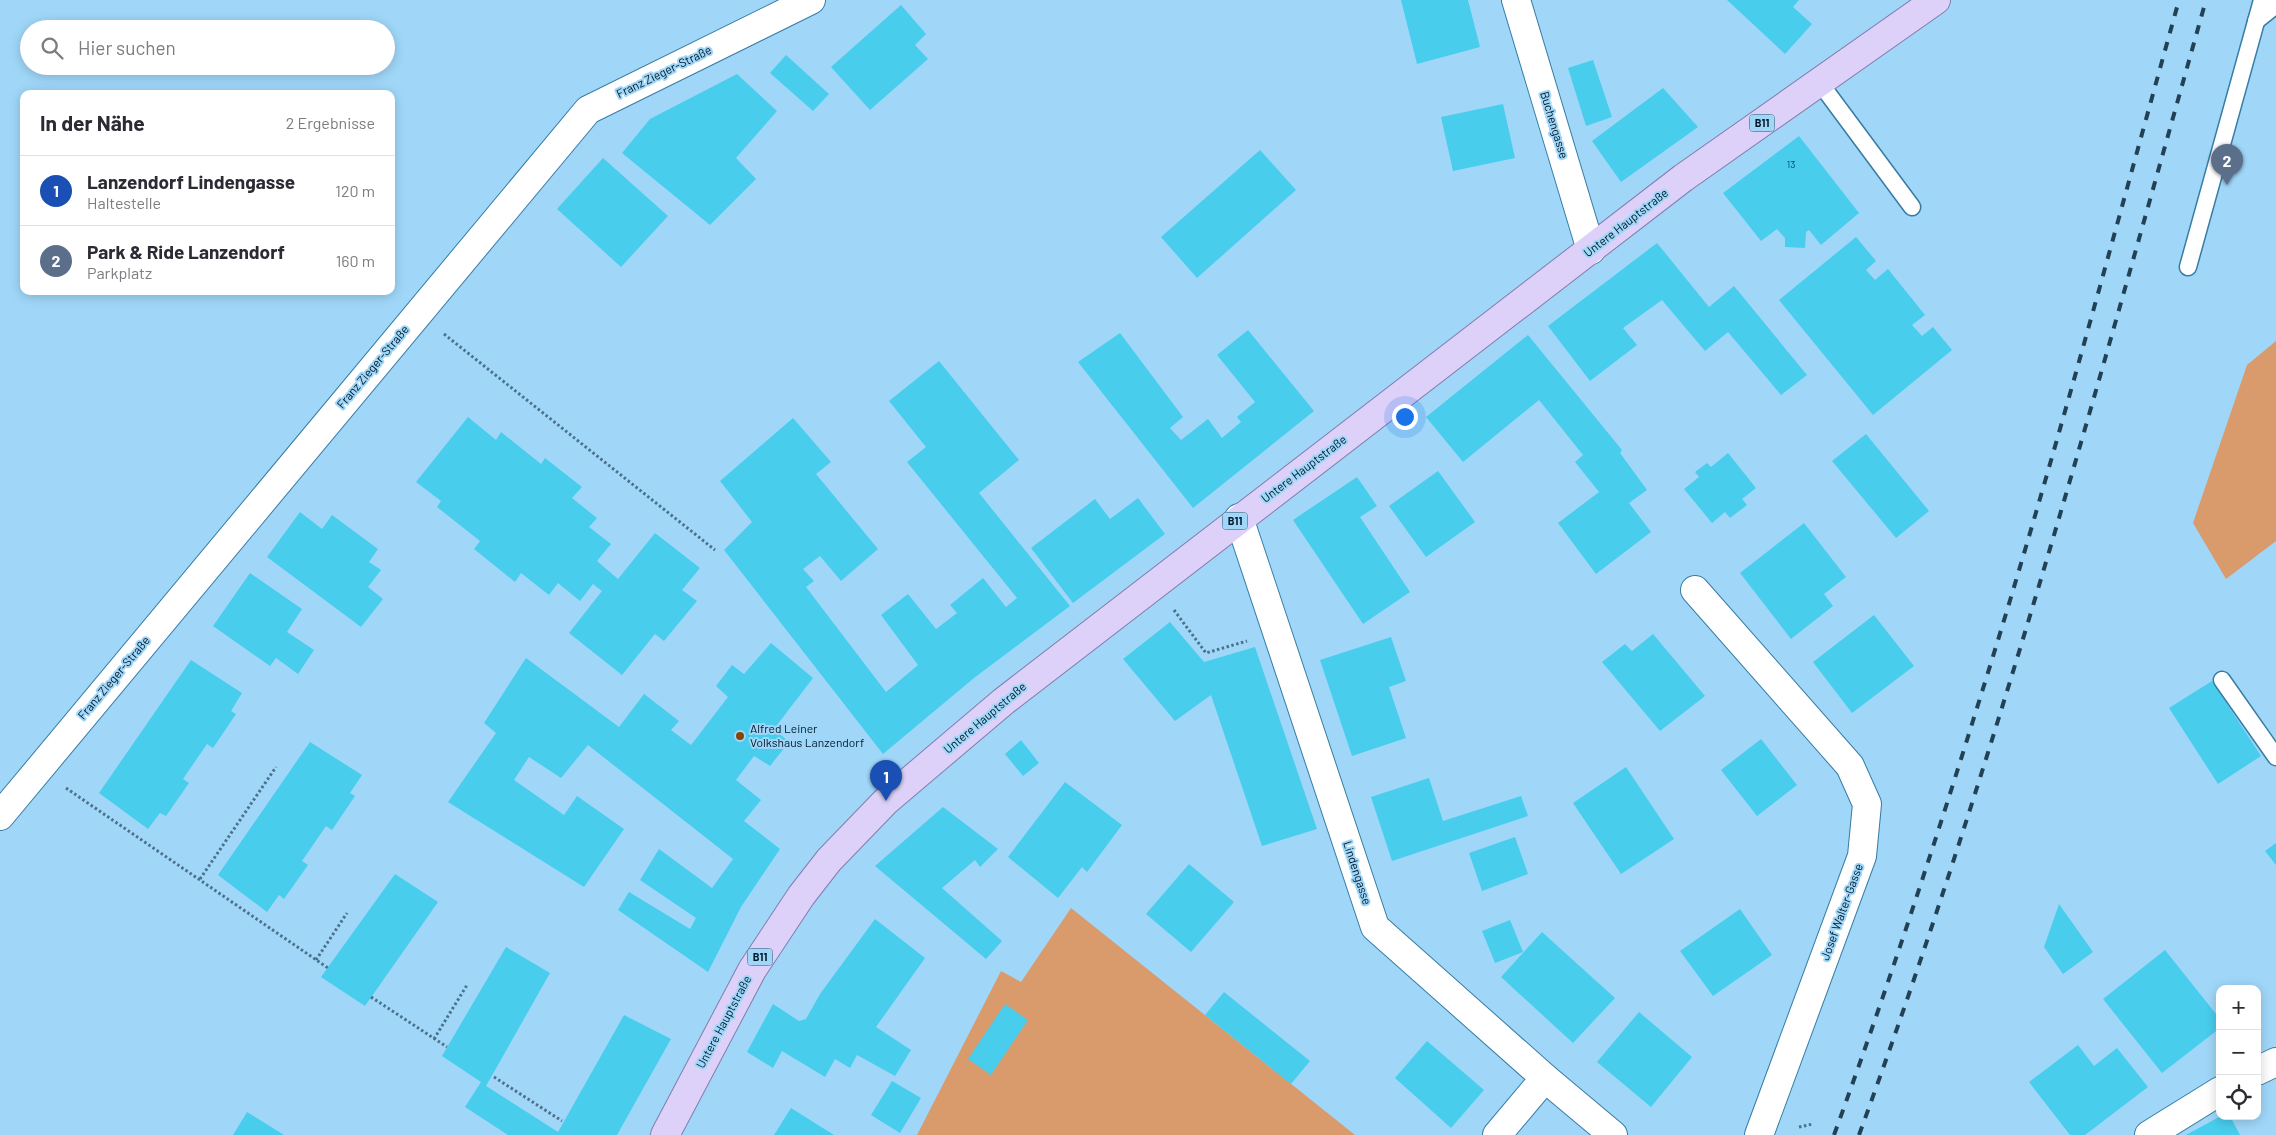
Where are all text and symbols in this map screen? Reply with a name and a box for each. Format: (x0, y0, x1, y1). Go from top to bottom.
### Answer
search box (20, 20, 395, 75)
icon: search (38, 34, 66, 62)
text: Hier suchen (78, 36, 176, 59)
street label: Franz Zieger-Straße (614, 42, 713, 100)
street label: Buchengasse (1538, 89, 1572, 160)
text: In der Nähe (40, 110, 145, 135)
text: 2 Ergebnisse (286, 113, 375, 132)
road number: B11 (1750, 115, 1774, 132)
pin: 2 (2211, 144, 2243, 185)
house number: 13 (1787, 158, 1795, 170)
text: Lanzendorf Lindengasse (87, 170, 295, 193)
text: 1 (53, 181, 59, 200)
text: 120 m (335, 181, 375, 200)
street label: Untere Hauptstraße (1580, 185, 1670, 259)
text: Haltestelle (87, 193, 161, 212)
text: Park & Ride Lanzendorf (87, 240, 285, 263)
text: 2 (52, 251, 60, 270)
text: 160 m (336, 251, 375, 270)
text: Parkplatz (87, 263, 152, 282)
street label: Franz Zieger-Straße (333, 322, 411, 411)
your location (1392, 404, 1418, 430)
street label: Untere Hauptstraße (1258, 432, 1349, 505)
road number: B11 (1222, 512, 1248, 530)
street label: Franz Zieger-Straße (74, 633, 152, 722)
street label: Untere Hauptstraße (940, 679, 1028, 756)
place label: Alfred Leiner Volkshaus Lanzendorf (750, 721, 864, 749)
marker: Alfred Leiner Volkshaus Lanzendorf (734, 730, 746, 742)
pin: 1 (870, 760, 902, 801)
street label: Lindengasse (1341, 839, 1375, 906)
street label: Josef Walter-Gasse (1817, 861, 1865, 962)
road number: B11 (748, 949, 772, 966)
street label: Untere Hauptstraße (693, 973, 753, 1070)
map controls (2216, 985, 2261, 1120)
button: + (2216, 985, 2261, 1030)
button: − (2216, 1030, 2261, 1075)
button: locate (2216, 1075, 2261, 1120)

